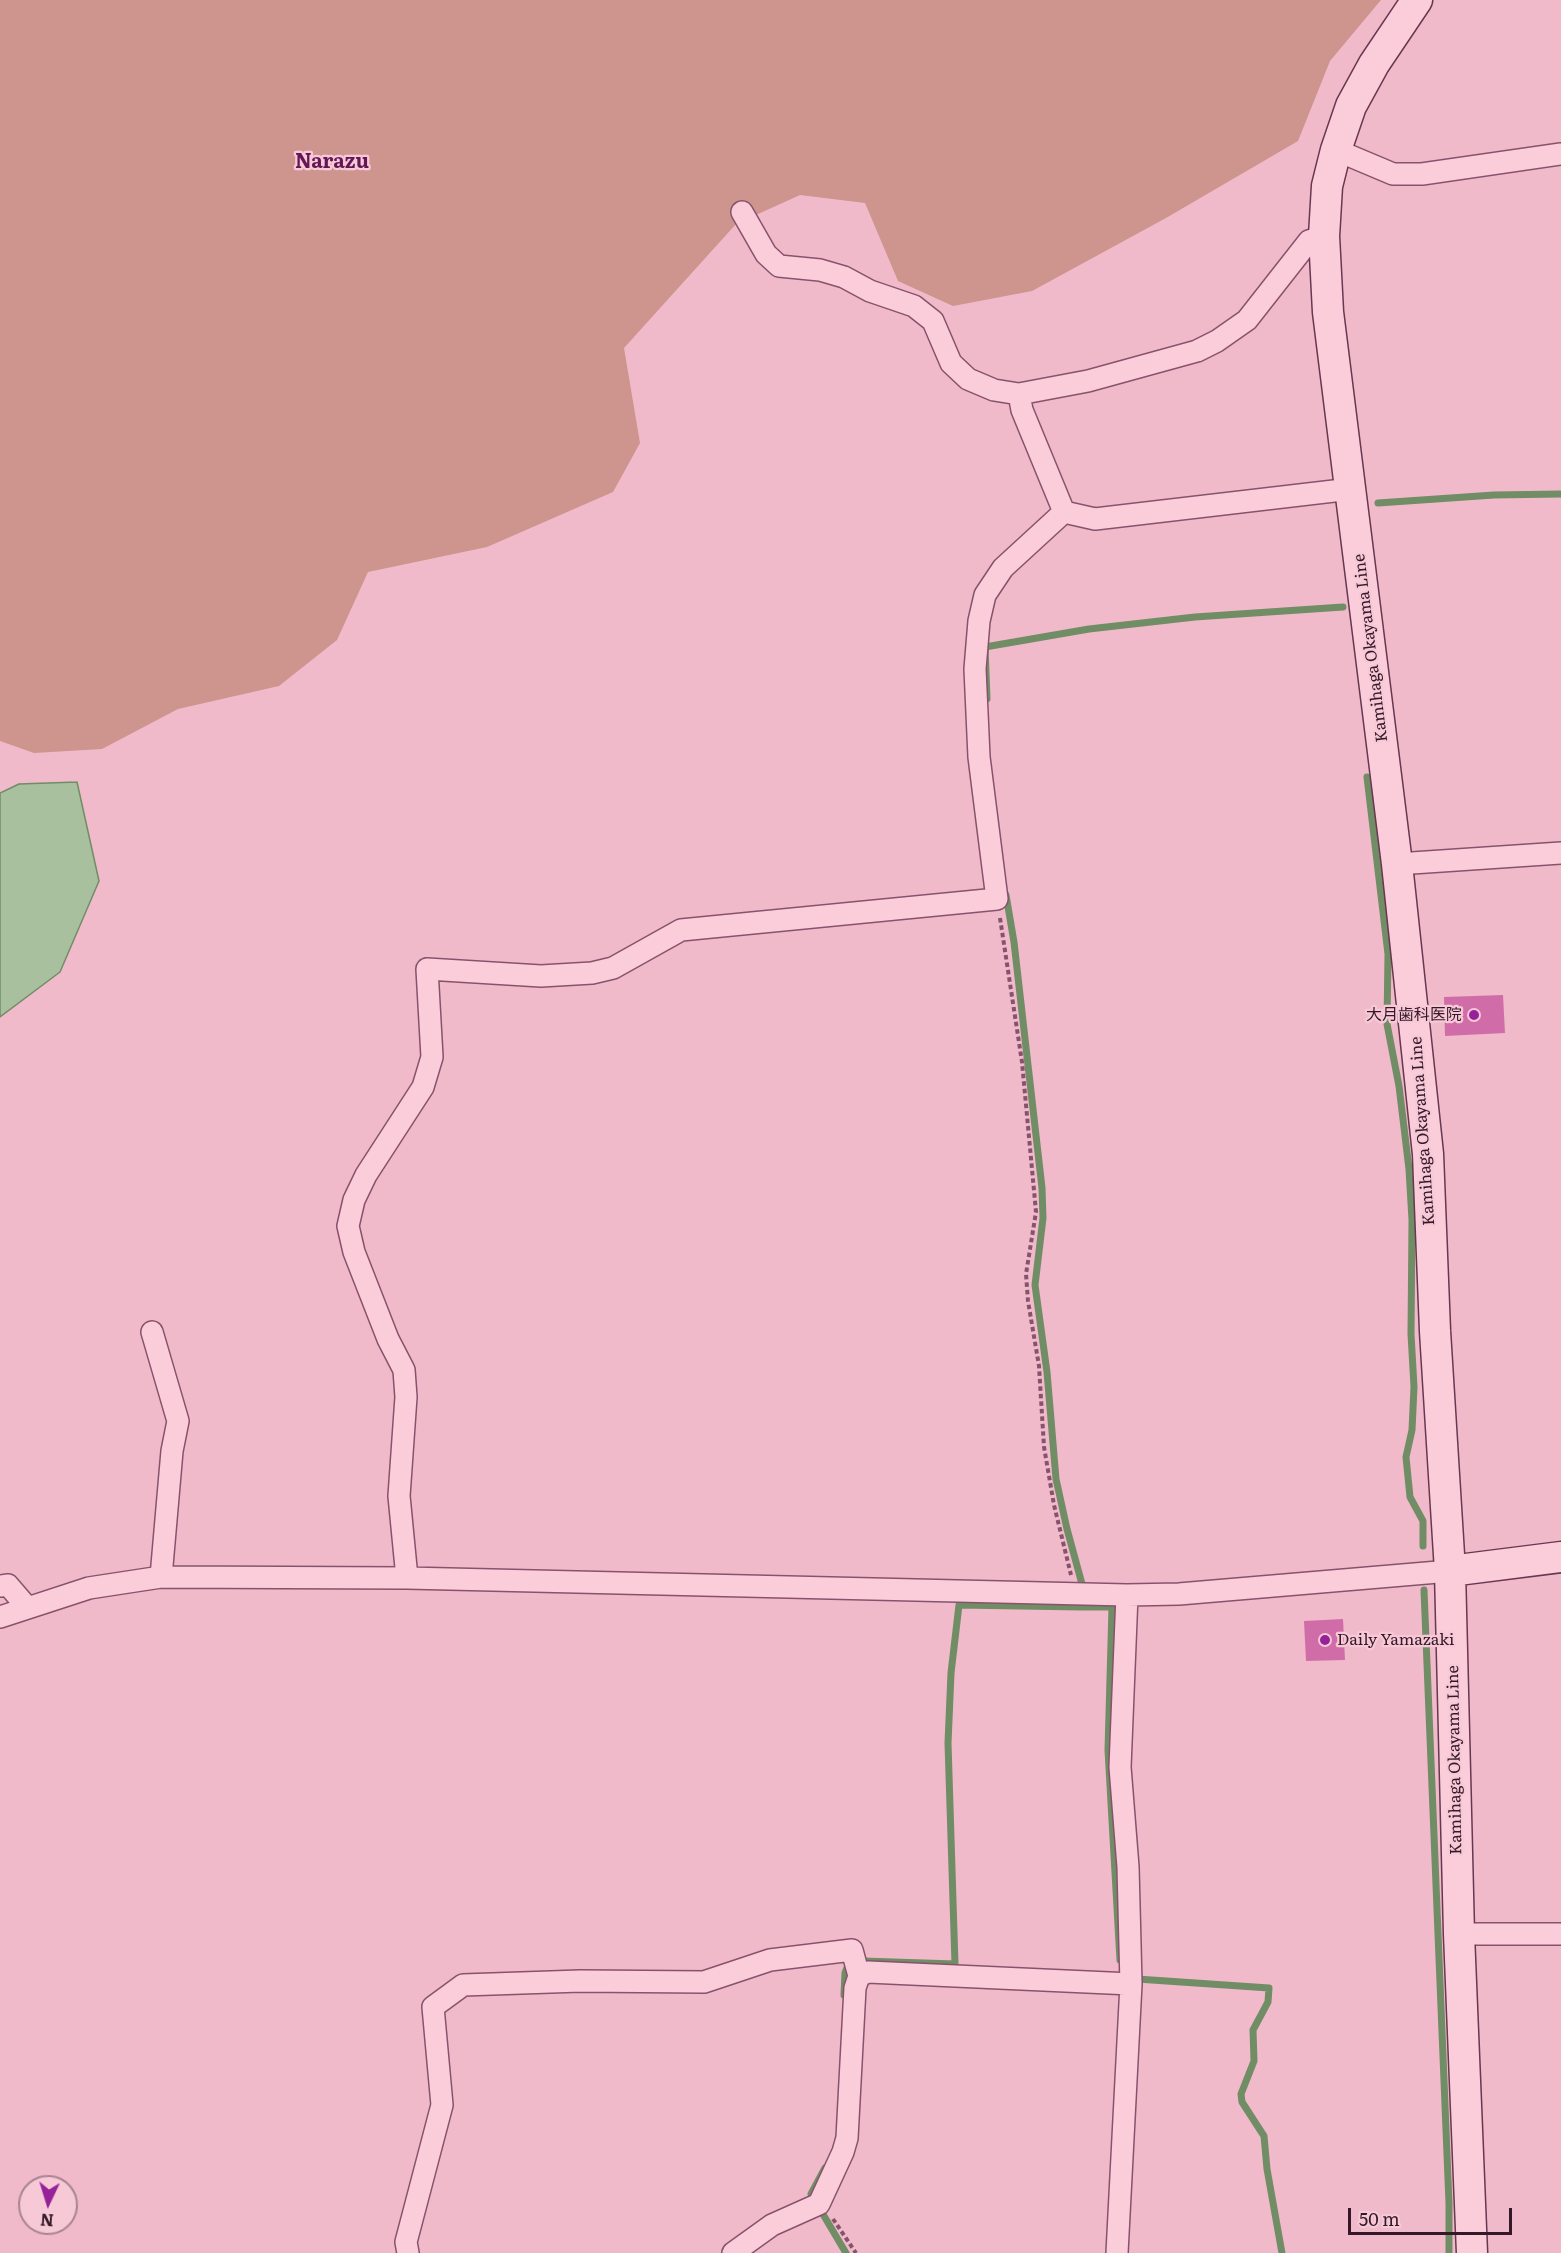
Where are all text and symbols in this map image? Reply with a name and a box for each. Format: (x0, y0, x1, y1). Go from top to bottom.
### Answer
district label: Narazu (295, 150, 369, 174)
street label: Kamihaga Okayama Line (1350, 553, 1392, 743)
place label: 大月歯科医院 (1366, 1005, 1462, 1025)
marker: 大月歯科医院 (1467, 1008, 1481, 1022)
street label: Kamihaga Okayama Line (1407, 1036, 1439, 1226)
place label: Daily Yamazaki (1337, 1630, 1454, 1650)
marker: Daily Yamazaki (1318, 1633, 1332, 1647)
street label: Kamihaga Okayama Line (1444, 1665, 1466, 1855)
north arrow (18, 2175, 78, 2235)
scale bar (1351, 2196, 1514, 2234)
text: 50 m (1359, 2205, 1400, 2232)
text: N (39, 2209, 54, 2233)

